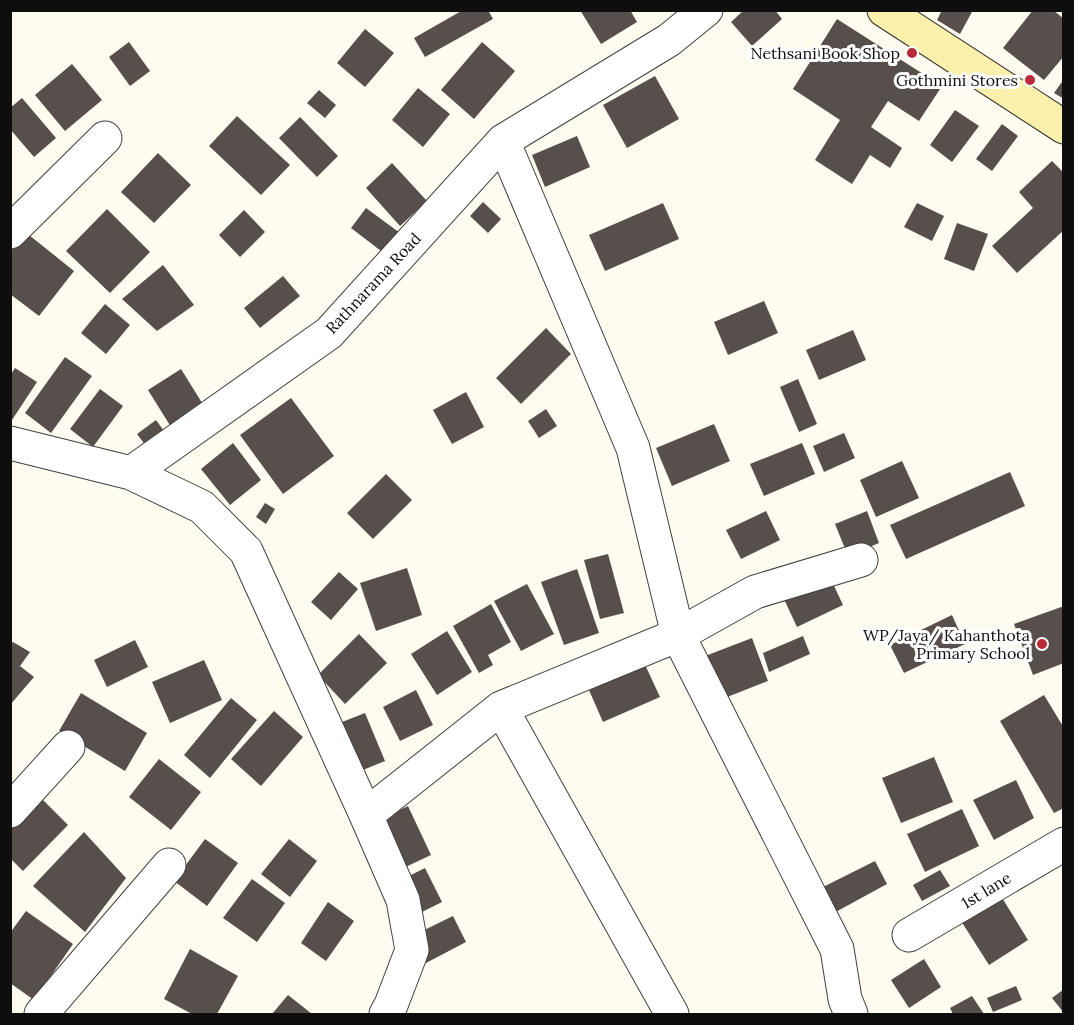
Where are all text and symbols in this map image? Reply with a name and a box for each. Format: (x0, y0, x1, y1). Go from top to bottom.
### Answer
place label: Nethsani Book Shop (751, 43, 900, 63)
marker: Nethsani Book Shop (905, 46, 919, 60)
place label: Gothmini Stores (896, 70, 1018, 90)
marker: Gothmini Stores (1023, 73, 1037, 87)
street label: Rathnarama Road (321, 228, 425, 338)
place label: WP/Jaya/ Kahanthota Primary School (863, 625, 1030, 663)
marker: WP/Jaya/ Kahanthota Primary School (1035, 637, 1049, 651)
street label: 1st lane (957, 867, 1015, 913)

